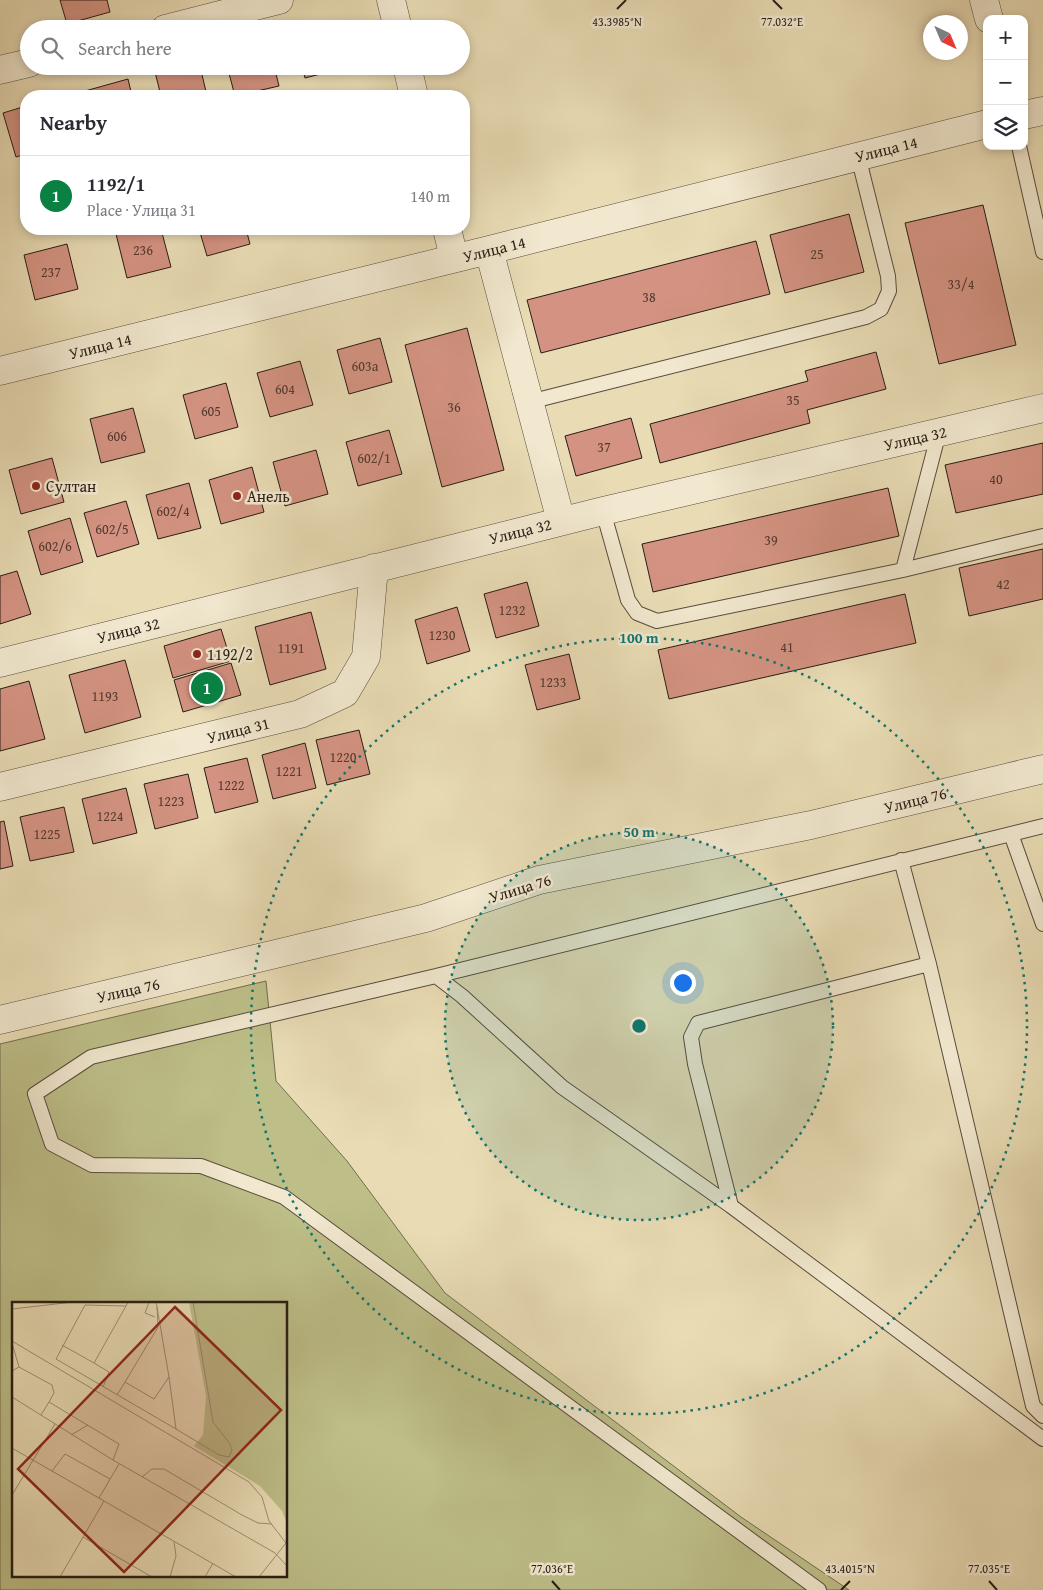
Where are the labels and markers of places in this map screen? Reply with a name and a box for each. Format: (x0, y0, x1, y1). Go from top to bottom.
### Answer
place label: Султан (46, 474, 96, 498)
marker: Султан (30, 480, 42, 492)
place label: Анель (247, 484, 290, 508)
marker: Анель (231, 490, 243, 502)
place label: 1192/2 (207, 642, 253, 666)
marker: 1192/2 (191, 648, 203, 660)
pin: 1 (191, 669, 223, 707)
centre of rings (630, 1017, 648, 1035)

